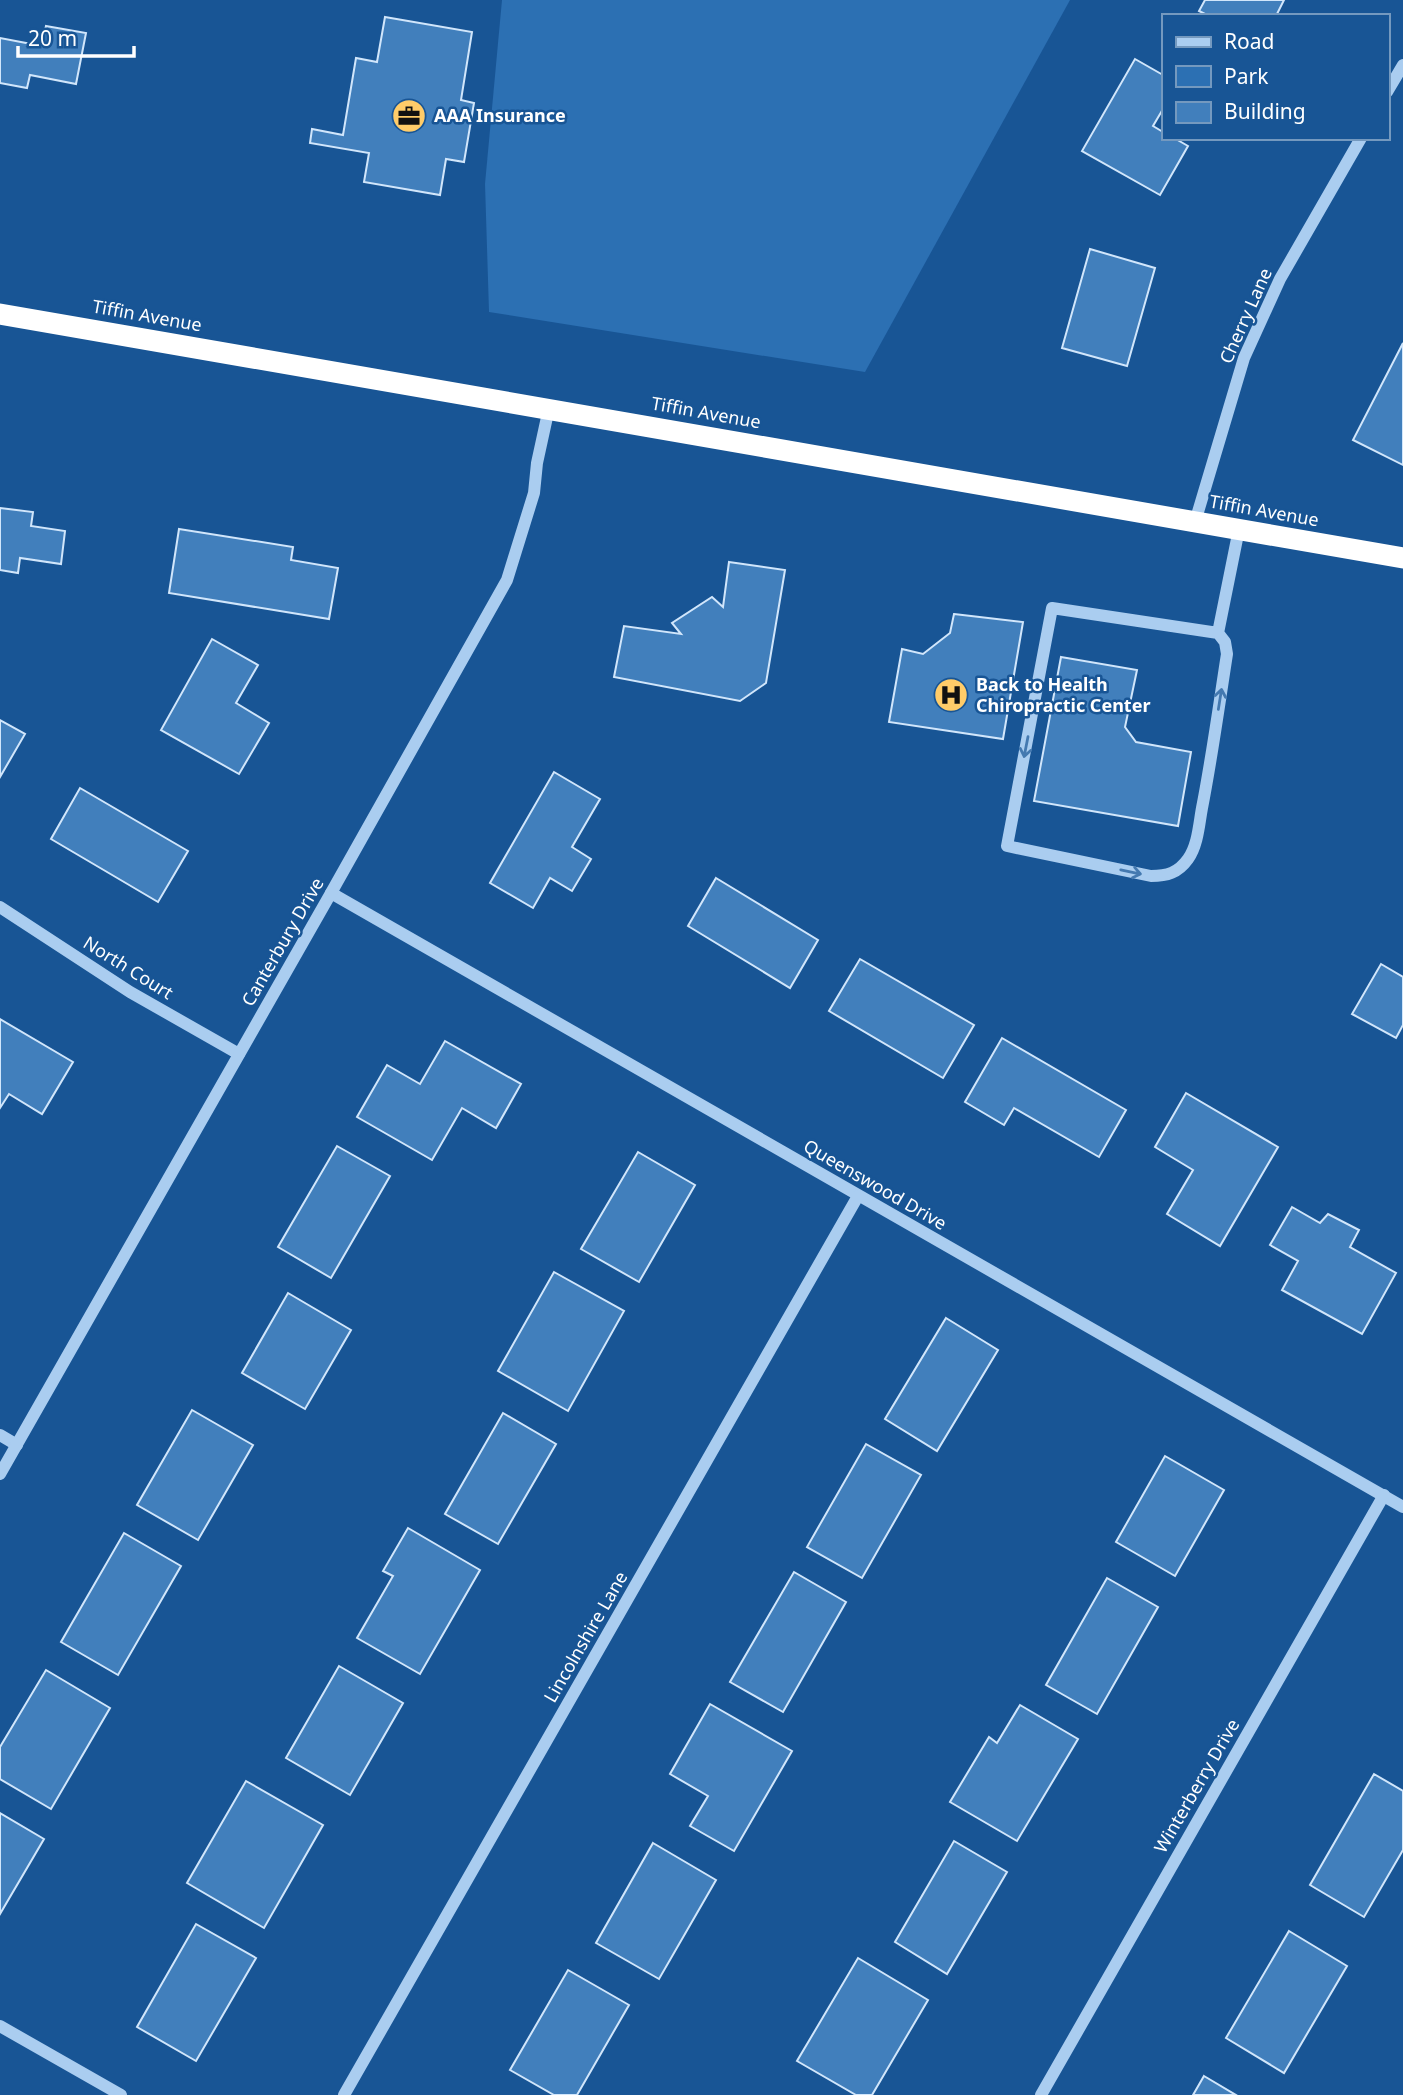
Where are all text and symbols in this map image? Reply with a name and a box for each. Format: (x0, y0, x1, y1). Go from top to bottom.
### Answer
scale bar (18, 14, 133, 58)
legend (1162, 14, 1389, 140)
text: 20 m (28, 24, 77, 52)
text: Road (1224, 27, 1274, 55)
text: Park (1224, 62, 1269, 90)
office icon: AAA Insurance (390, 97, 428, 135)
text: Building (1224, 97, 1306, 125)
place label: AAA Insurance (434, 103, 566, 127)
street label: Cherry Lane (1213, 264, 1277, 367)
street label: Tiffin Avenue (91, 294, 204, 336)
street label: Tiffin Avenue (650, 391, 763, 433)
street label: Tiffin Avenue (1208, 489, 1321, 531)
place label: Back to Health Chiropractic Center (976, 672, 1150, 717)
hospital icon: Back to Health Chiropractic Center (932, 676, 970, 714)
one-way arrow (1214, 688, 1227, 711)
one-way arrow (1018, 735, 1032, 758)
one-way arrow (1119, 866, 1142, 879)
street label: Canterbury Drive (236, 873, 329, 1010)
street label: North Court (79, 930, 178, 1005)
street label: Queenswood Drive (800, 1133, 951, 1235)
street label: Lincolnshire Lane (538, 1567, 632, 1706)
street label: Winterberry Drive (1148, 1714, 1244, 1857)

